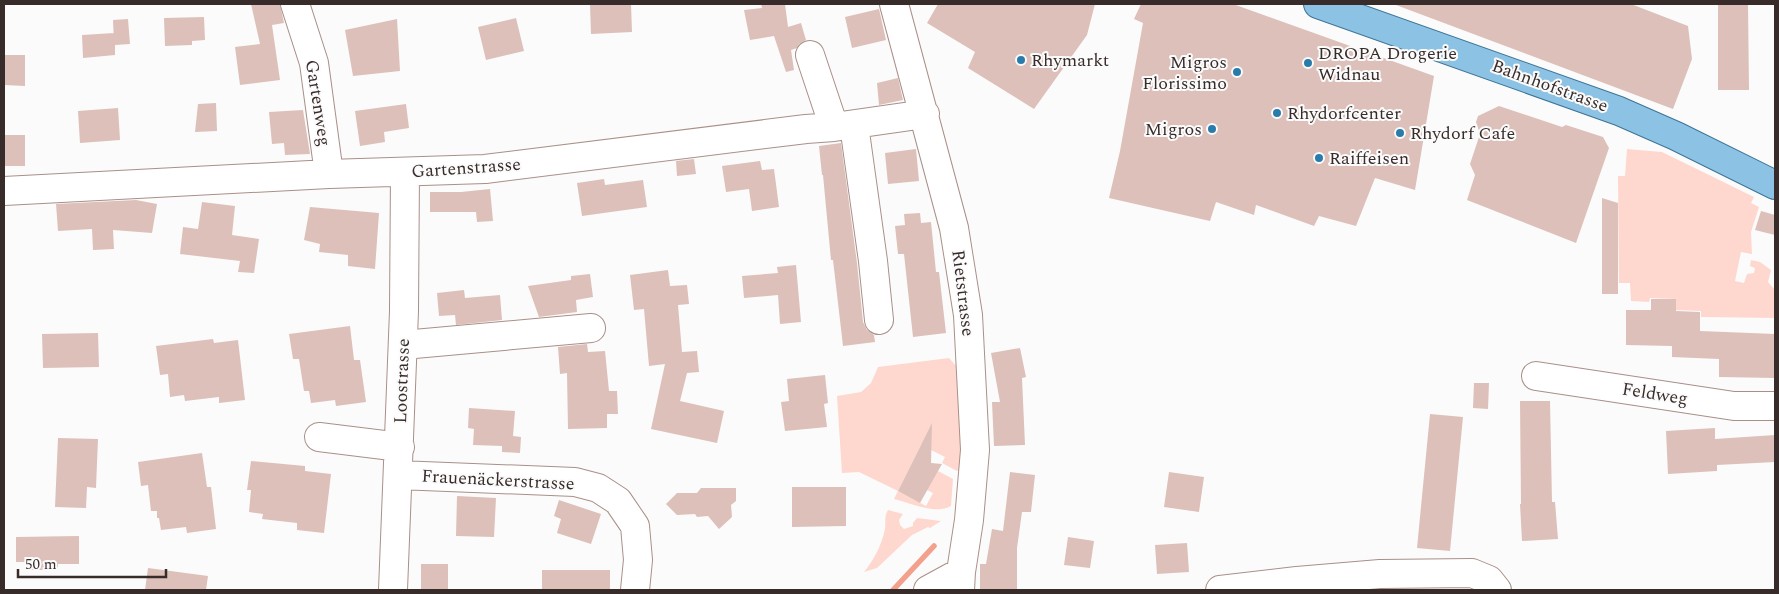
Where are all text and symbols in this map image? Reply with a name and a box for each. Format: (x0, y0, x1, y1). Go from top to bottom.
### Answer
place label: DROPA Drogerie Widnau (1318, 40, 1457, 88)
place label: Rhymarkt (1031, 47, 1109, 74)
place label: Migros Florissimo (1142, 49, 1227, 97)
street label: Bahnhofstrasse (1488, 52, 1612, 120)
marker: Rhymarkt (1015, 54, 1027, 66)
marker: DROPA Drogerie Widnau (1302, 57, 1314, 69)
street label: Gartenweg (298, 58, 338, 148)
marker: Migros Florissimo (1231, 66, 1243, 78)
place label: Rhydorfcenter (1287, 100, 1401, 127)
marker: Rhydorfcenter (1271, 107, 1283, 119)
place label: Migros (1145, 116, 1202, 143)
place label: Rhydorf Cafe (1410, 120, 1515, 147)
marker: Migros (1206, 123, 1218, 135)
marker: Rhydorf Cafe (1394, 127, 1406, 139)
place label: Raiffeisen (1329, 145, 1409, 172)
street label: Gartenstrasse (410, 151, 522, 185)
marker: Raiffeisen (1313, 152, 1325, 164)
street label: Rietstrasse (944, 248, 982, 338)
street label: Loostrasse (387, 338, 417, 424)
street label: Feldweg (1620, 375, 1690, 413)
street label: Frauenäckerstrasse (421, 463, 575, 497)
scale bar (18, 546, 165, 578)
text: 50 m (25, 553, 57, 576)

